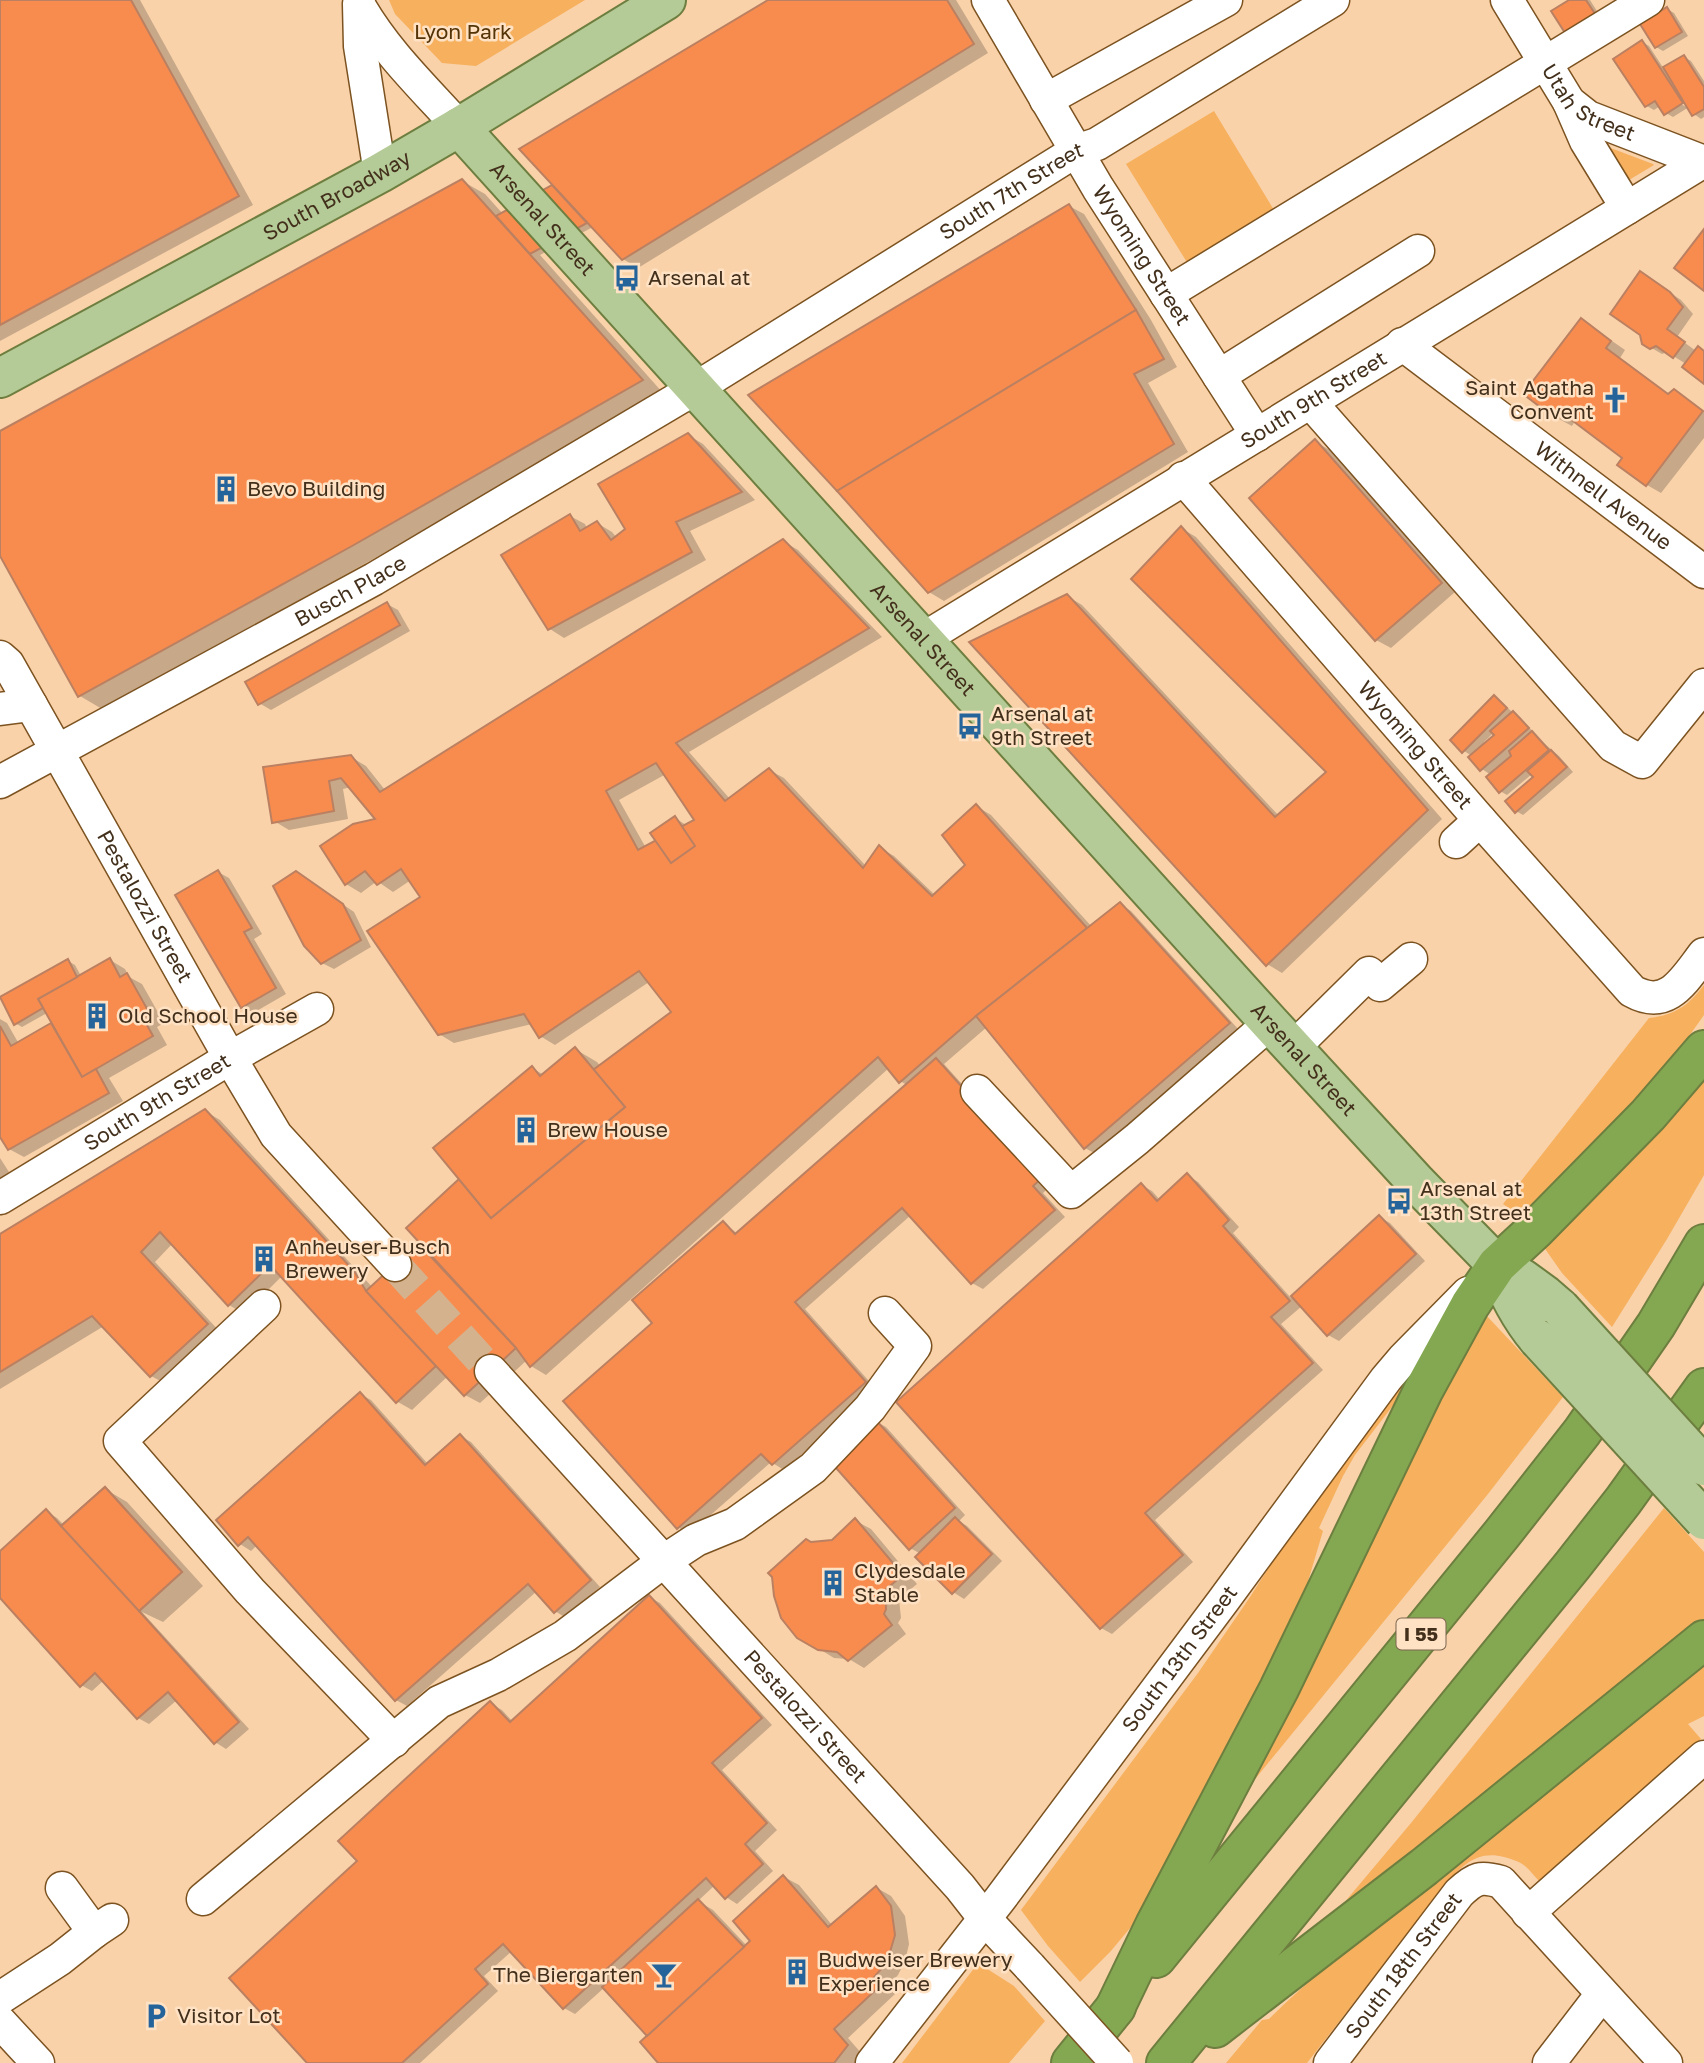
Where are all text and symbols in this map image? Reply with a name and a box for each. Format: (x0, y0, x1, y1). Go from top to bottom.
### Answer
park label: Lyon Park (414, 18, 512, 44)
street label: Utah Street (1537, 59, 1639, 146)
street label: South 7th Street (934, 136, 1086, 245)
street label: South Broadway (258, 144, 415, 246)
street label: Arsenal Street (485, 156, 601, 281)
street label: Wyoming Street (1088, 180, 1197, 330)
bus stop icon: Arsenal at (612, 263, 642, 293)
place label: Arsenal at (648, 264, 750, 290)
street label: South 9th Street (1235, 344, 1391, 454)
place label: Saint Agatha Convent (1465, 374, 1594, 424)
church icon: Saint Agatha Convent (1600, 385, 1630, 415)
street label: Withnell Avenue (1530, 435, 1677, 555)
building icon: Bevo Building (211, 474, 241, 504)
place label: Bevo Building (247, 475, 385, 501)
street label: Busch Place (290, 549, 410, 632)
street label: Arsenal Street (865, 576, 982, 701)
street label: Wyoming Street (1353, 675, 1479, 814)
place label: Arsenal at 9th Street (991, 700, 1093, 750)
bus stop icon: Arsenal at 9th Street (955, 711, 985, 741)
street label: Pestalozzi Street (92, 825, 199, 987)
street label: Arsenal Street (1246, 997, 1363, 1121)
building icon: Old School House (82, 1001, 112, 1031)
place label: Old School House (118, 1002, 298, 1028)
street label: South 9th Street (79, 1047, 235, 1156)
building icon: Brew House (511, 1115, 541, 1145)
place label: Brew House (547, 1116, 668, 1142)
place label: Arsenal at 13th Street (1420, 1175, 1531, 1225)
bus stop icon: Arsenal at 13th Street (1384, 1186, 1414, 1216)
place label: Anheuser-Busch Brewery (285, 1233, 450, 1283)
building icon: Anheuser-Busch Brewery (249, 1244, 279, 1274)
place label: Clydesdale Stable (854, 1557, 966, 1607)
building icon: Clydesdale Stable (818, 1568, 848, 1598)
street label: South 13th Street (1116, 1580, 1242, 1737)
road number: I 55 (1396, 1618, 1446, 1650)
street label: Pestalozzi Street (739, 1644, 873, 1788)
street label: South 18th Street (1339, 1887, 1467, 2044)
place label: Budweiser Brewery Experience (818, 1946, 1013, 1996)
building icon: Budweiser Brewery Experience (782, 1957, 812, 1987)
bar icon: The Biergarten (649, 1960, 679, 1990)
place label: The Biergarten (493, 1961, 643, 1987)
parking icon: Visitor Lot (141, 2001, 171, 2031)
place label: Visitor Lot (177, 2002, 281, 2028)

